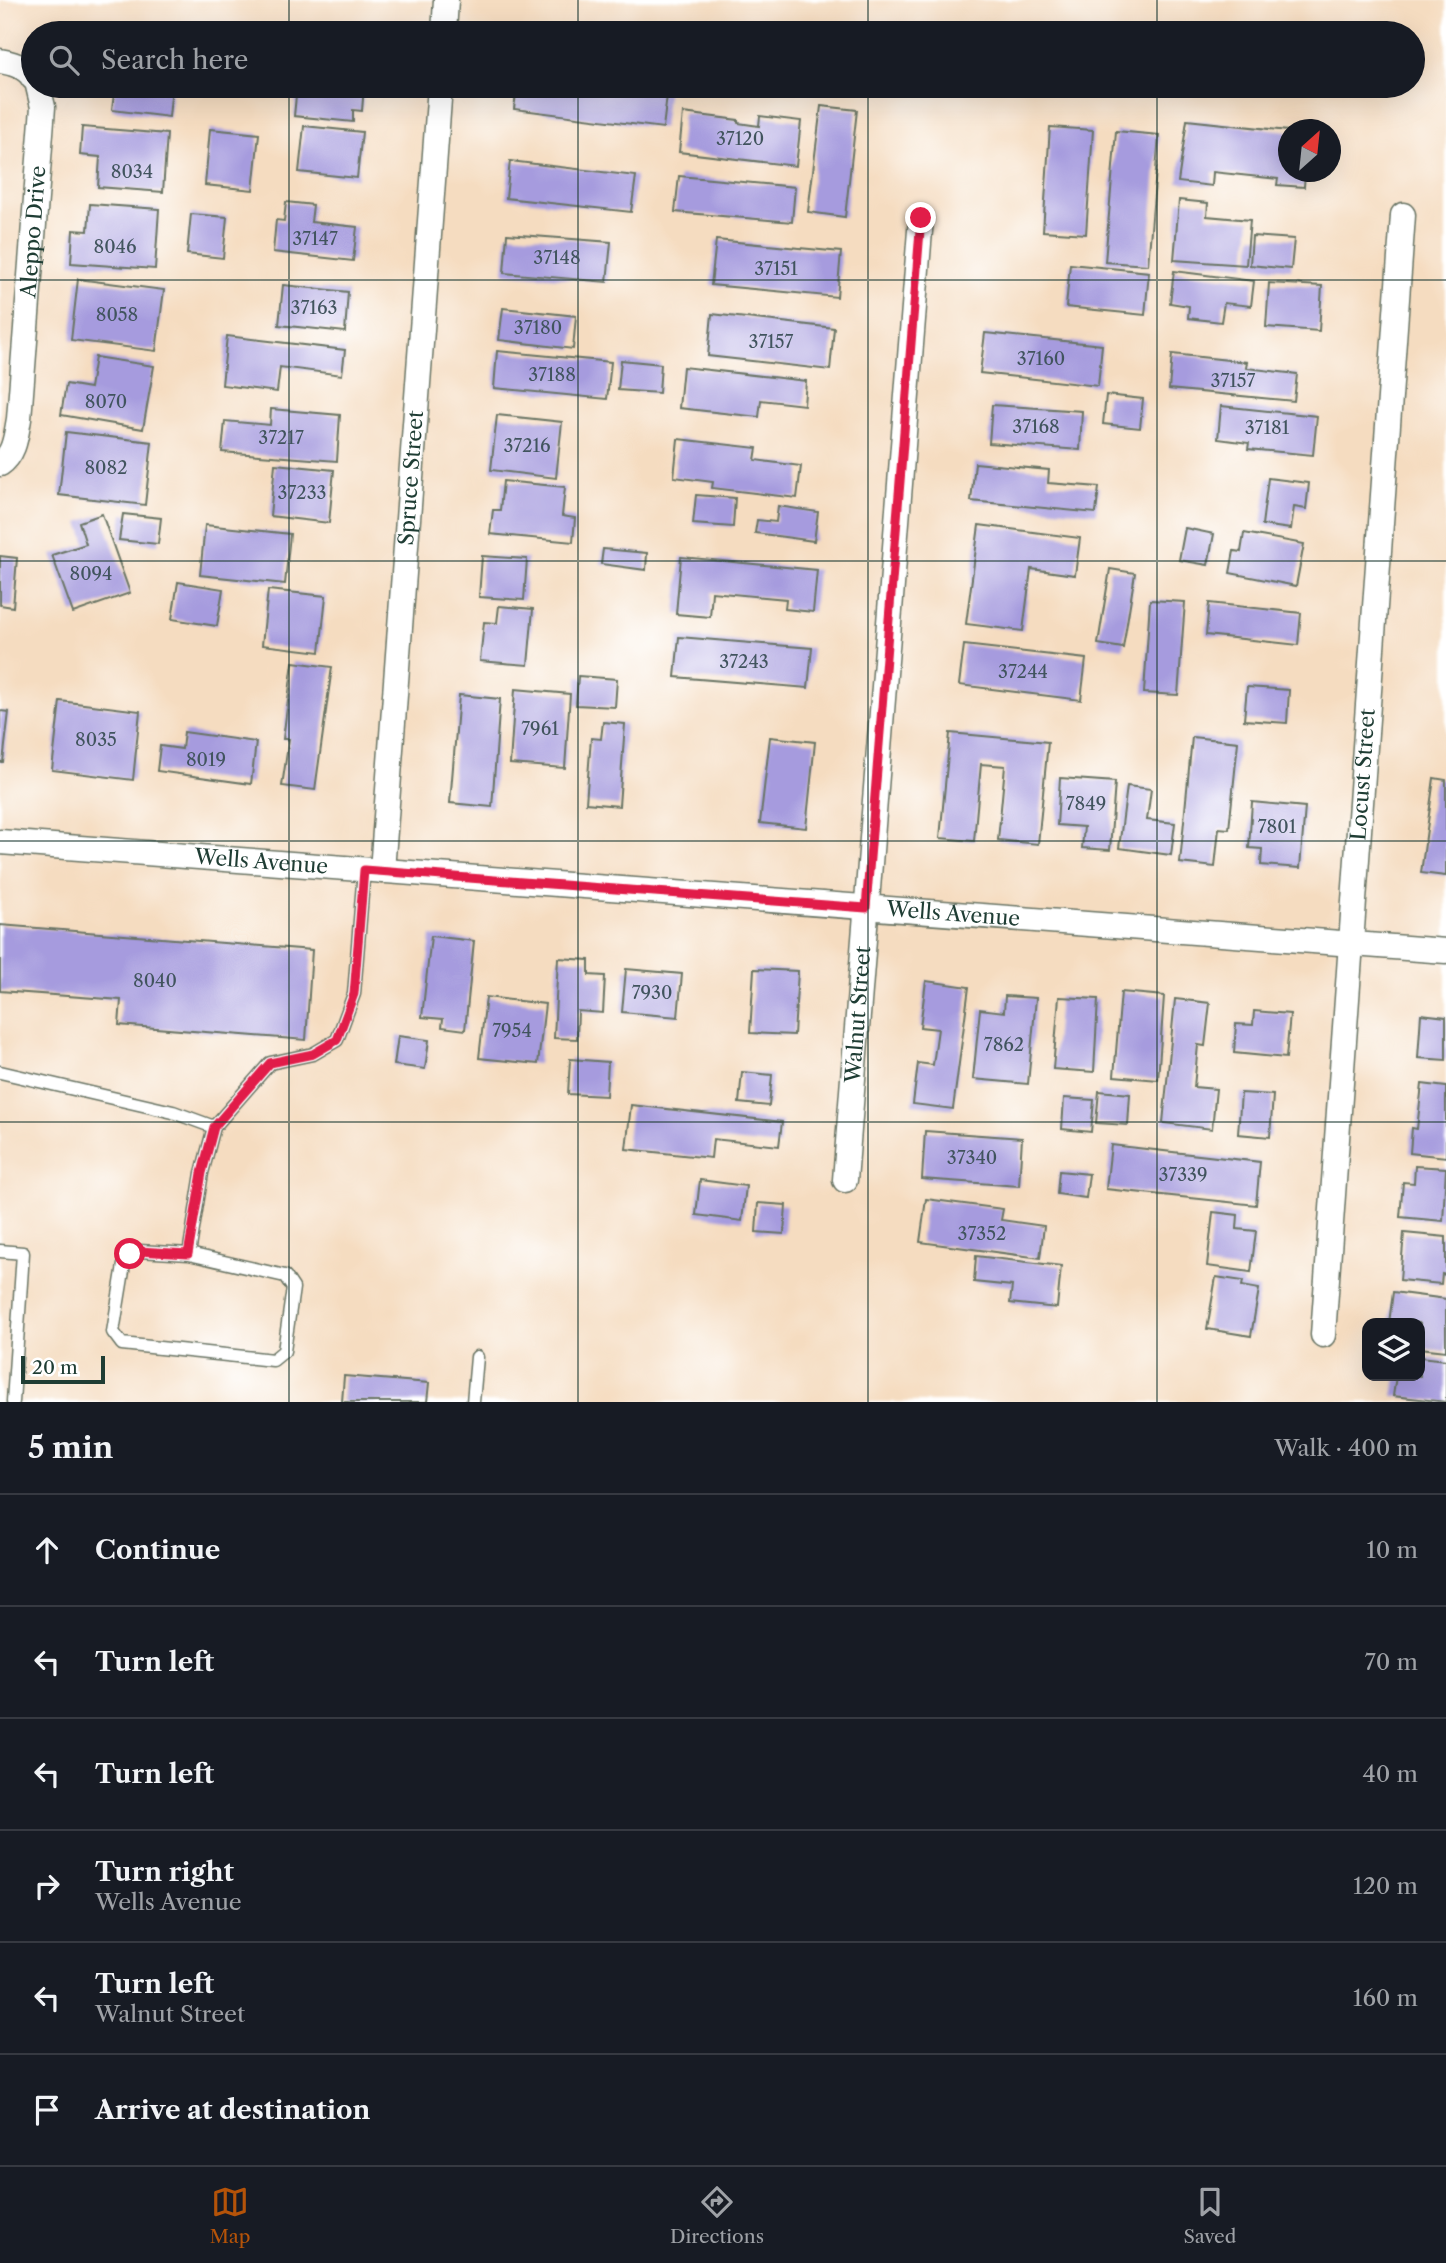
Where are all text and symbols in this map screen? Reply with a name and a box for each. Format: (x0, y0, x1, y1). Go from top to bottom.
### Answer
search box (21, 21, 1425, 98)
icon: search (45, 41, 83, 79)
text: Search here (101, 44, 248, 76)
north arrow (1278, 119, 1341, 182)
house number: 37120 (716, 128, 764, 150)
house number: 8034 (111, 161, 153, 183)
street label: Aleppo Drive (15, 165, 50, 300)
route end (905, 202, 936, 233)
house number: 37147 (292, 228, 338, 250)
house number: 8046 (93, 236, 137, 258)
house number: 37148 (533, 247, 581, 269)
house number: 37151 (754, 258, 798, 280)
house number: 37163 (291, 297, 337, 319)
house number: 8058 (96, 304, 138, 326)
house number: 37180 (514, 317, 562, 339)
house number: 37157 (749, 331, 794, 353)
house number: 37160 (1017, 348, 1065, 370)
house number: 37188 (528, 364, 576, 386)
house number: 37157 (1211, 370, 1256, 392)
house number: 8070 (85, 391, 127, 413)
street label: Spruce Street (393, 409, 428, 546)
house number: 37168 (1012, 416, 1060, 438)
house number: 37181 (1245, 417, 1290, 439)
house number: 37217 (258, 427, 304, 449)
house number: 37216 (503, 435, 551, 457)
house number: 8082 (84, 457, 128, 479)
house number: 37233 (278, 482, 326, 504)
house number: 8094 (69, 563, 113, 585)
house number: 37243 (719, 651, 769, 673)
house number: 37244 (998, 661, 1048, 683)
street label: Locust Street (1345, 707, 1380, 841)
house number: 7961 (521, 718, 559, 740)
house number: 8035 (75, 729, 117, 751)
house number: 8019 (186, 749, 226, 771)
house number: 7849 (1066, 793, 1106, 815)
house number: 7801 (1258, 816, 1297, 838)
street label: Wells Avenue (193, 844, 329, 879)
street label: Wells Avenue (885, 896, 1021, 931)
street label: Walnut Street (840, 945, 875, 1085)
house number: 8040 (133, 970, 177, 992)
house number: 7930 (632, 982, 672, 1004)
house number: 7954 (492, 1020, 532, 1042)
house number: 7862 (984, 1034, 1024, 1056)
house number: 37340 (947, 1147, 997, 1169)
house number: 37339 (1158, 1164, 1208, 1186)
house number: 37352 (958, 1223, 1006, 1245)
route start (114, 1238, 145, 1269)
map controls (1362, 1318, 1425, 1381)
button: layers (1362, 1318, 1425, 1381)
scale bar (21, 1353, 105, 1385)
text: 20 m (32, 1356, 78, 1379)
text: 5 min (28, 1429, 113, 1466)
text: Walk · 400 m (1274, 1434, 1418, 1462)
icon: ahead (28, 1531, 66, 1569)
text: Continue (95, 1534, 220, 1566)
text: 10 m (1366, 1536, 1418, 1564)
icon: left (28, 1643, 66, 1681)
text: Turn left (95, 1646, 214, 1678)
text: 70 m (1365, 1648, 1418, 1676)
icon: left (28, 1755, 66, 1793)
text: Turn left (95, 1758, 214, 1790)
text: 40 m (1363, 1760, 1418, 1788)
text: Turn right (95, 1856, 234, 1888)
icon: right (28, 1867, 66, 1905)
text: 120 m (1353, 1872, 1418, 1900)
text: Wells Avenue (95, 1888, 242, 1916)
text: Turn left (95, 1968, 214, 2000)
icon: left (28, 1979, 66, 2017)
text: 160 m (1353, 1984, 1418, 2012)
text: Walnut Street (95, 2000, 245, 2028)
icon: arrive (28, 2091, 66, 2129)
text: Arrive at destination (95, 2094, 370, 2126)
tab: Map (210, 2183, 251, 2248)
tab: Directions (670, 2183, 764, 2248)
tab: Saved (1183, 2183, 1236, 2248)

